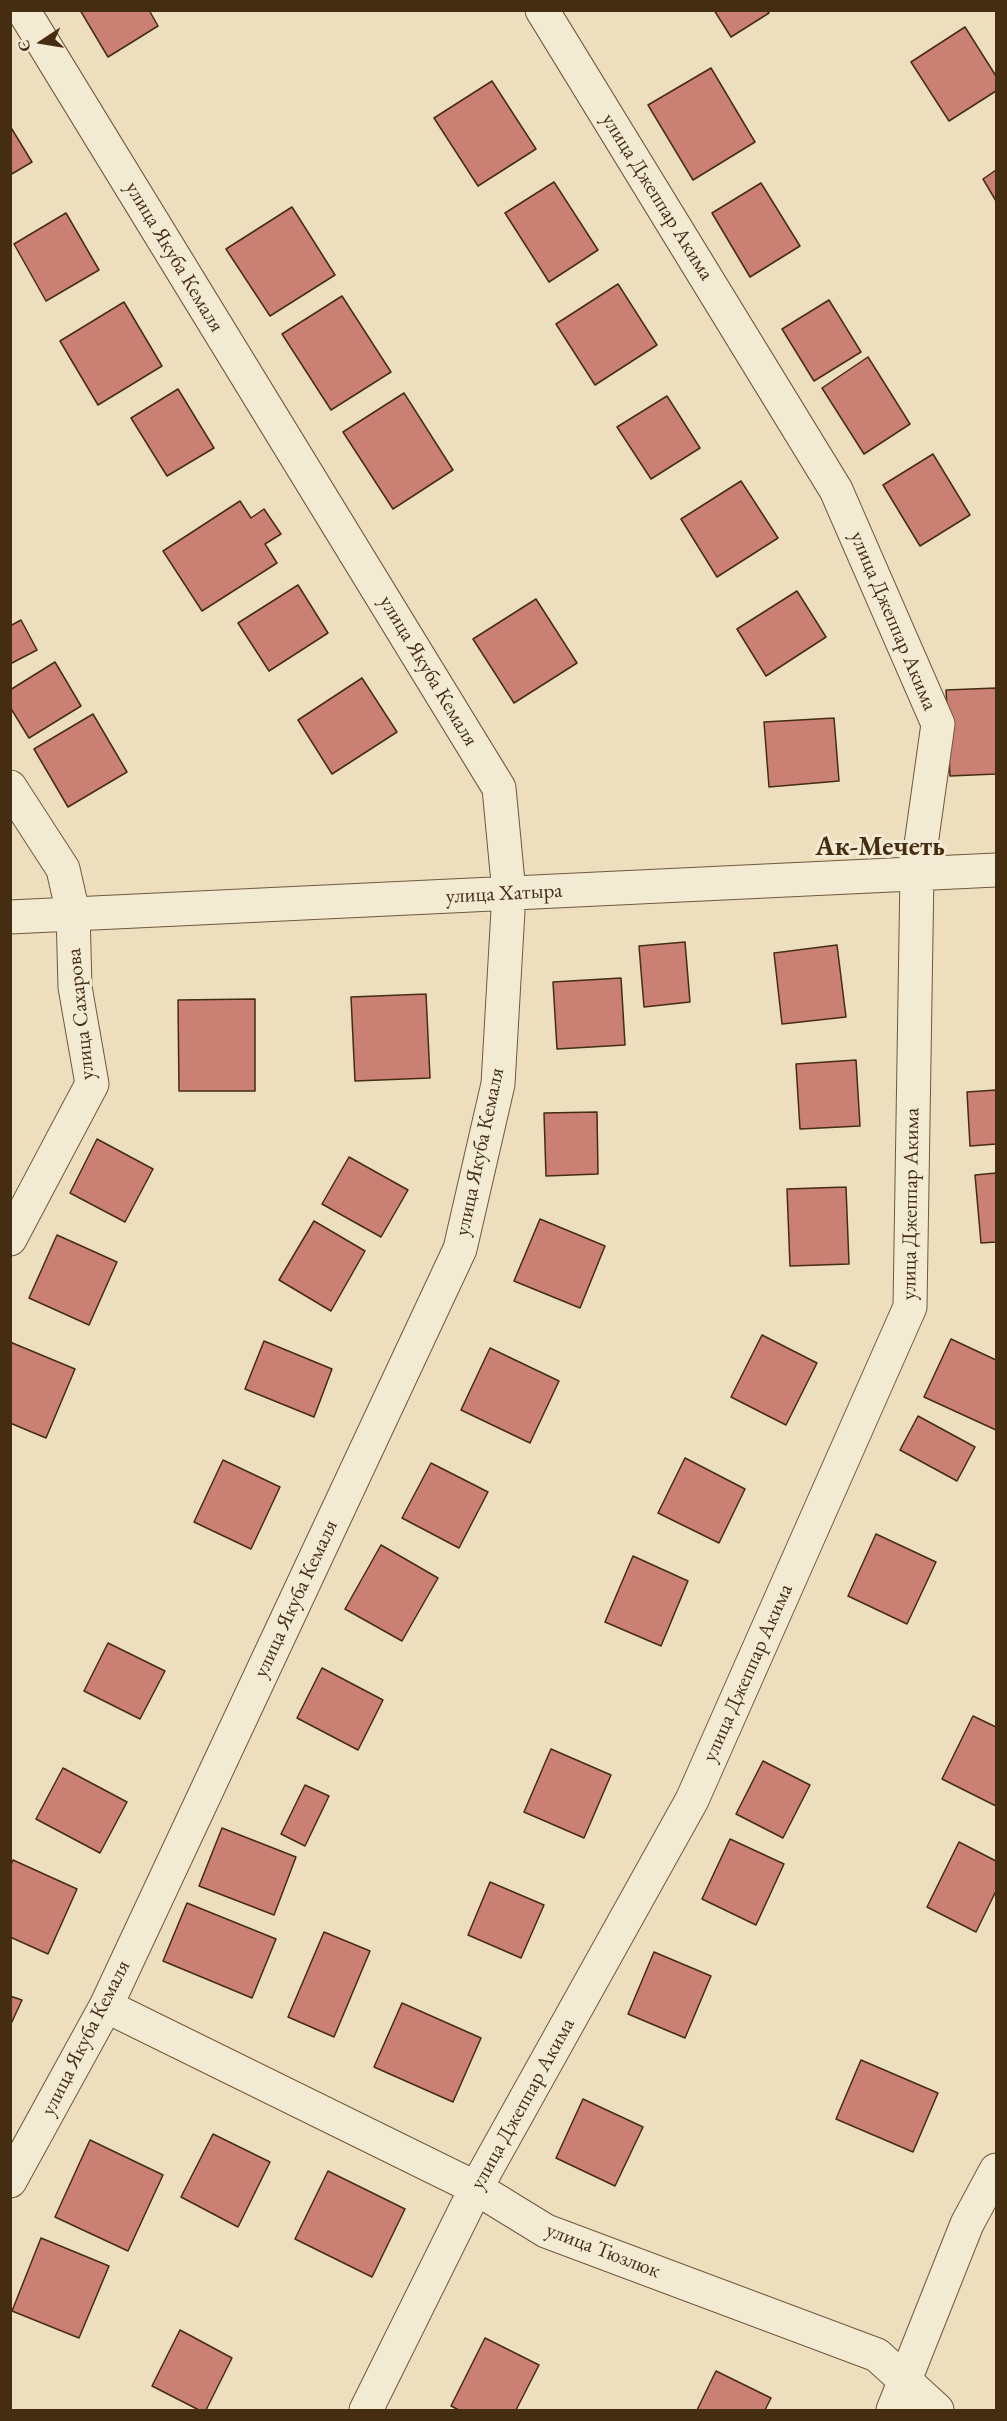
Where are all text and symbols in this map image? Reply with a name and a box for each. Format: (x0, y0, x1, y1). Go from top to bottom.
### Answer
north arrow (12, 12, 72, 72)
text: С (12, 38, 35, 54)
street label: улица Джеппар Акима (595, 109, 719, 285)
street label: улица Якуба Кемаля (119, 177, 229, 337)
street label: улица Джеппар Акима (844, 528, 942, 714)
street label: улица Якуба Кемаля (373, 591, 483, 751)
district label: Ак-Мечеть (815, 832, 945, 864)
street label: улица Хатыра (445, 878, 563, 910)
street label: улица Сахарова (62, 947, 100, 1081)
street label: улица Якуба Кемаля (450, 1066, 510, 1238)
street label: улица Джеппар Акима (897, 1108, 925, 1300)
street label: улица Якуба Кемаля (248, 1516, 344, 1682)
street label: улица Джеппар Акима (697, 1580, 799, 1766)
street label: улица Якуба Кемаля (36, 1956, 136, 2120)
street label: улица Джеппар Акима (465, 2014, 581, 2194)
street label: улица Тюзлюк (542, 2218, 664, 2284)

